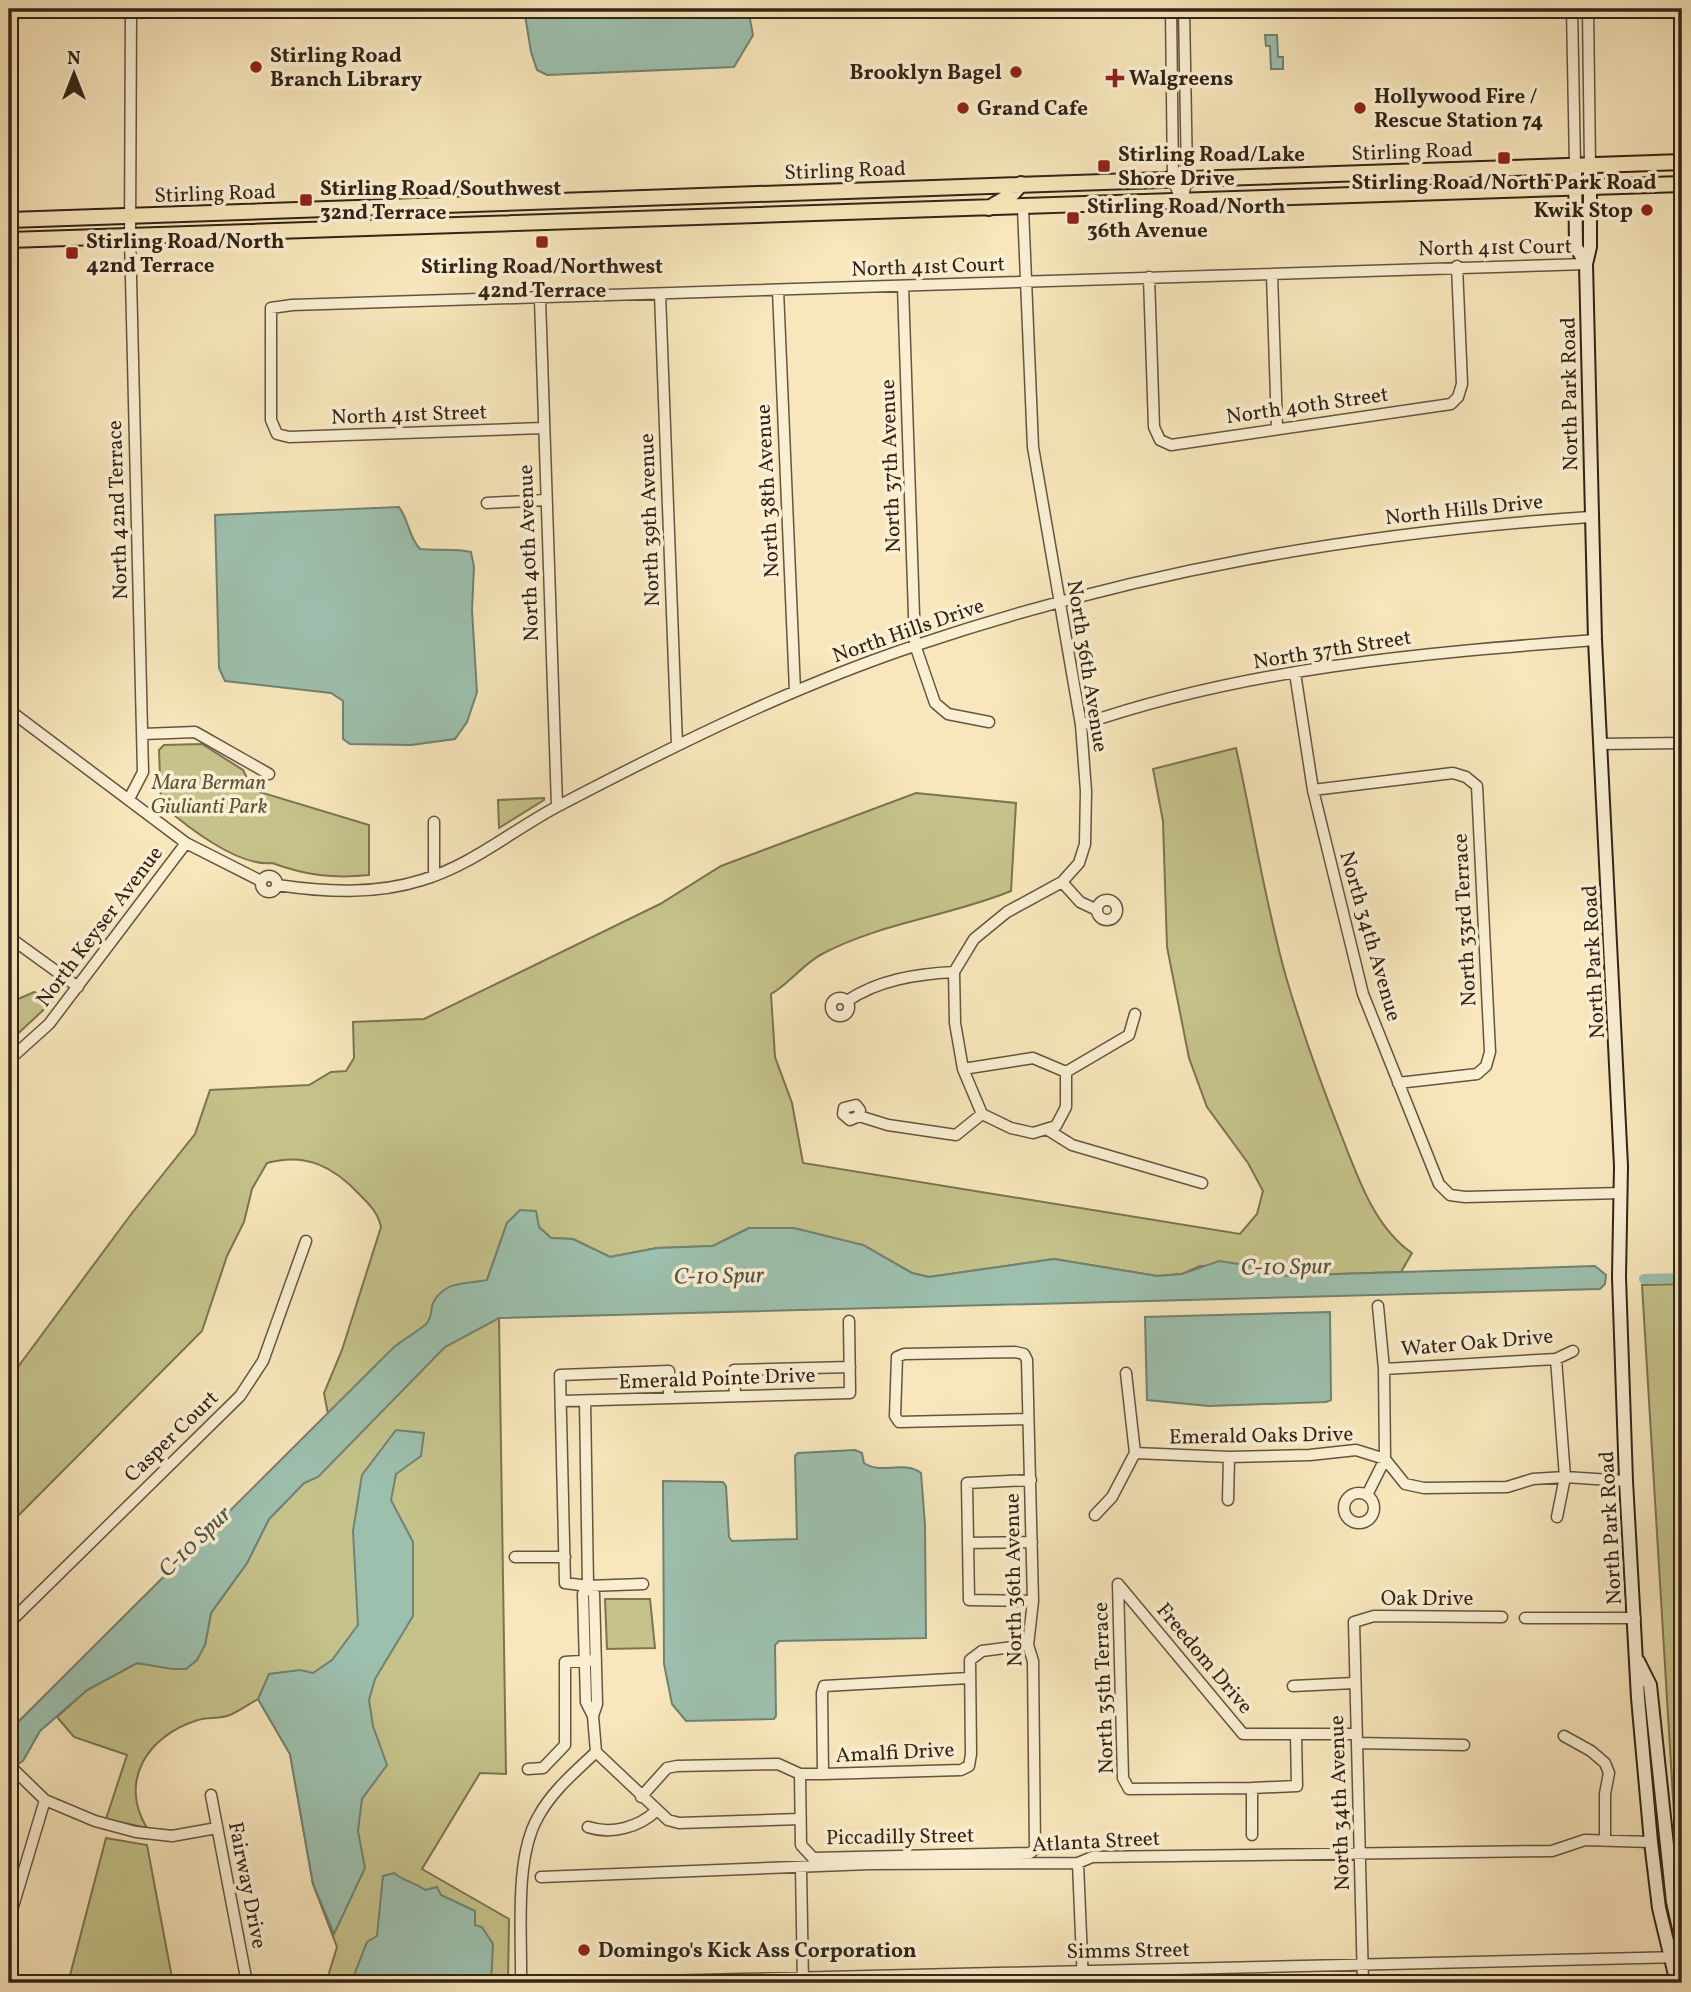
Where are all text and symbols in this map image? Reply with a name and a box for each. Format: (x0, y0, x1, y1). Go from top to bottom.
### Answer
north arrow (38, 38, 108, 108)
place label: Stirling Road Branch Library (270, 42, 422, 95)
text: N (67, 46, 81, 72)
marker: Stirling Road Branch Library (248, 59, 264, 75)
place label: Brooklyn Bagel (849, 59, 1002, 88)
marker: Brooklyn Bagel (1008, 64, 1024, 80)
place label: Walgreens (1129, 65, 1233, 94)
marker: Walgreens (1107, 70, 1123, 86)
place label: Hollywood Fire / Rescue Station 74 (1374, 83, 1543, 136)
place label: Grand Cafe (977, 95, 1088, 124)
marker: Grand Cafe (955, 100, 971, 116)
marker: Hollywood Fire / Rescue Station 74 (1352, 100, 1368, 116)
street label: Stirling Road (1351, 136, 1473, 169)
place label: Stirling Road/Lake Shore Drive (1118, 141, 1305, 194)
marker: Stirling Road/North Park Road (1496, 150, 1512, 166)
street label: Stirling Road (784, 155, 906, 188)
marker: Stirling Road/Lake Shore Drive (1096, 158, 1112, 174)
place label: Stirling Road/North Park Road (1351, 169, 1657, 198)
place label: Stirling Road/Southwest 32nd Terrace (320, 175, 561, 228)
street label: Stirling Road (154, 178, 276, 211)
marker: Stirling Road/Southwest 32nd Terrace (298, 192, 314, 208)
place label: Stirling Road/North 36th Avenue (1087, 193, 1286, 246)
place label: Kwik Stop (1534, 197, 1633, 226)
marker: Kwik Stop (1639, 202, 1655, 218)
marker: Stirling Road/North 36th Avenue (1065, 210, 1081, 226)
place label: Stirling Road/North 42nd Terrace (86, 228, 285, 281)
street label: North 41st Court (1418, 233, 1572, 264)
marker: Stirling Road/Northwest 42nd Terrace (534, 234, 550, 250)
marker: Stirling Road/North 42nd Terrace (64, 245, 80, 261)
street label: North 41st Court (851, 250, 1005, 285)
place label: Stirling Road/Northwest 42nd Terrace (421, 253, 663, 306)
street label: North Park Road (1555, 317, 1586, 471)
street label: North 37th Avenue (874, 379, 909, 553)
street label: North 40th Street (1224, 381, 1390, 432)
street label: North 41st Street (331, 398, 487, 433)
street label: North 38th Avenue (749, 403, 788, 578)
street label: North 42nd Terrace (101, 420, 136, 600)
street label: North 39th Avenue (633, 433, 668, 607)
street label: North 40th Avenue (512, 464, 547, 642)
street label: North Hills Drive (1384, 488, 1545, 533)
street label: North 36th Avenue (1059, 578, 1114, 754)
street label: North Hills Drive (829, 592, 988, 671)
street label: North 37th Street (1251, 624, 1413, 677)
park label: Mara Berman Giulianti Park (151, 769, 268, 822)
street label: North 33rd Terrace (1446, 833, 1485, 1007)
street label: North Keyser Avenue (30, 840, 170, 1013)
street label: North 34th Avenue (1331, 848, 1408, 1025)
street label: North Park Road (1576, 884, 1613, 1040)
water label: C-10 Spur (1240, 1251, 1332, 1285)
water label: C-10 Spur (673, 1260, 765, 1294)
street label: Water Oak Drive (1400, 1322, 1554, 1365)
street label: Emerald Pointe Drive (618, 1362, 816, 1397)
street label: Casper Court (118, 1385, 226, 1490)
street label: Emerald Oaks Drive (1169, 1420, 1354, 1453)
street label: North Park Road (1593, 1450, 1630, 1606)
street label: North 36th Avenue (998, 1493, 1031, 1667)
water label: C-10 Spur (152, 1499, 239, 1585)
street label: Oak Drive (1381, 1585, 1473, 1614)
street label: Freedom Drive (1149, 1597, 1259, 1721)
street label: North 35th Terrace (1087, 1601, 1122, 1774)
street label: North 34th Avenue (1323, 1715, 1358, 1891)
street label: Amalfi Drive (835, 1736, 955, 1771)
street label: Fairway Drive (220, 1819, 273, 1951)
street label: Piccadilly Street (826, 1822, 974, 1853)
street label: Atlanta Street (1031, 1825, 1161, 1860)
street label: Simms Street (1066, 1936, 1190, 1967)
place label: Domingo's Kick Ass Corporation (598, 1937, 917, 1966)
marker: Domingo's Kick Ass Corporation (576, 1942, 592, 1958)

